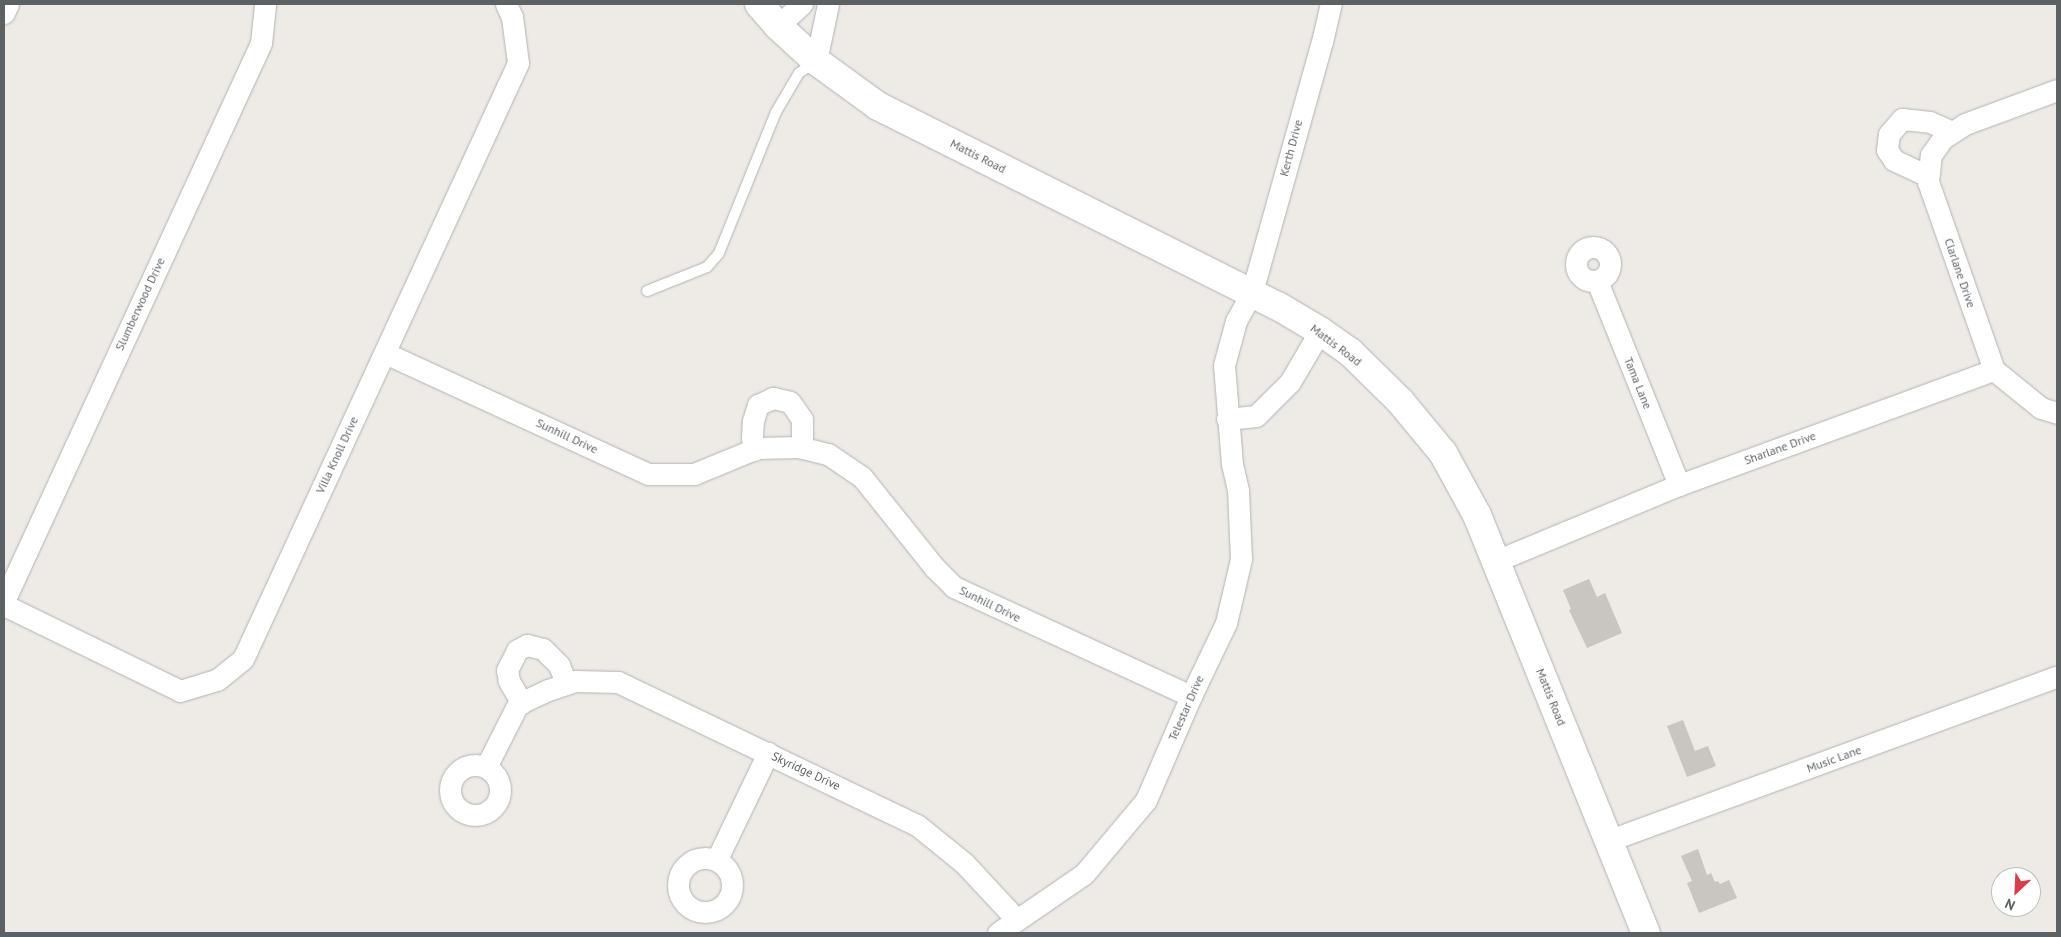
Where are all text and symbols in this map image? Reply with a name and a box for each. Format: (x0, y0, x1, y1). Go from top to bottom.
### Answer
street label: Kerth Drive (1277, 118, 1305, 178)
street label: Mattis Road (948, 136, 1008, 176)
street label: Clarlane Drive (1941, 236, 1979, 310)
street label: Slumberwood Drive (112, 255, 168, 353)
street label: Mattis Road (1308, 321, 1364, 369)
street label: Tama Lane (1621, 355, 1655, 411)
street label: Villa Knoll Drive (313, 414, 361, 496)
street label: Sunhill Drive (534, 415, 600, 457)
street label: Sharlane Drive (1742, 428, 1818, 468)
street label: Sunhill Drive (957, 583, 1023, 625)
street label: Mattis Road (1533, 666, 1569, 728)
street label: Telestar Drive (1165, 673, 1207, 743)
street label: Music Lane (1805, 742, 1863, 776)
street label: Skyridge Drive (769, 749, 843, 793)
north arrow (1991, 867, 2041, 917)
text: N (2002, 895, 2018, 915)

